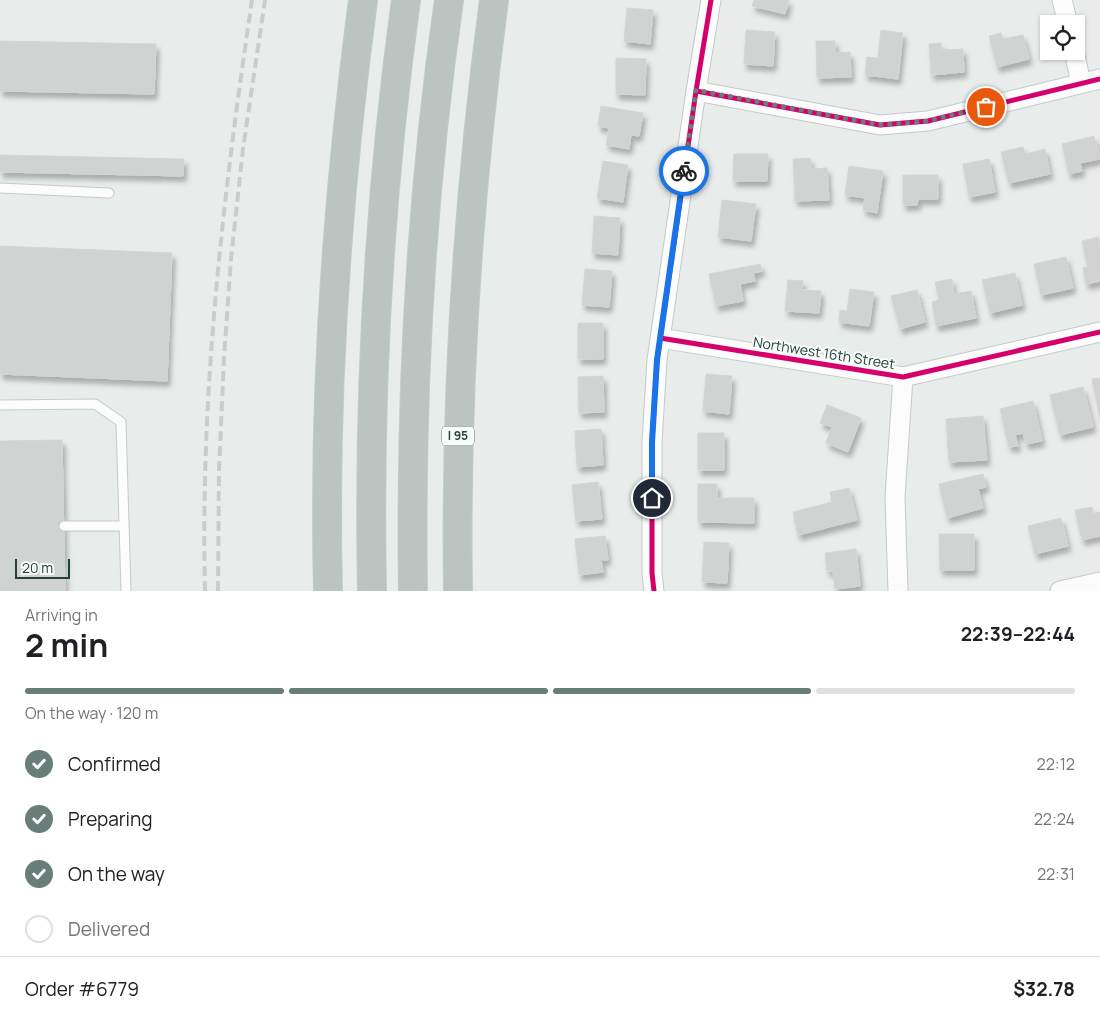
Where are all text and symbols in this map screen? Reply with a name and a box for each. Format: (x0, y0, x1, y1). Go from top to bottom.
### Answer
map controls (1040, 15, 1085, 60)
button: locate (1040, 15, 1085, 60)
pin (965, 86, 1007, 128)
icon: bag (972, 93, 1000, 121)
courier (659, 146, 709, 196)
icon: bike (670, 157, 698, 185)
street label: Northwest 16th Street (752, 332, 897, 373)
road number: I 95 (442, 426, 474, 446)
pin (631, 477, 673, 519)
icon: home (638, 484, 666, 512)
scale bar (15, 556, 70, 579)
text: 20 m (22, 558, 53, 577)
text: Arriving in (25, 604, 98, 626)
text: 22:39–22:44 (961, 621, 1075, 647)
text: 2 min (25, 623, 108, 667)
text: On the way · 120 m (25, 702, 158, 724)
icon: check (25, 750, 53, 778)
text: Confirmed (68, 751, 161, 777)
text: 22:12 (1037, 753, 1075, 775)
icon: check (25, 805, 53, 833)
text: Preparing (68, 806, 153, 832)
text: 22:24 (1034, 808, 1075, 830)
icon: check (25, 860, 53, 888)
text: On the way (68, 861, 165, 887)
text: 22:31 (1037, 863, 1075, 885)
text: Delivered (68, 916, 150, 942)
text: Order #6779 (25, 976, 139, 1002)
text: $32.78 (1013, 976, 1075, 1002)

